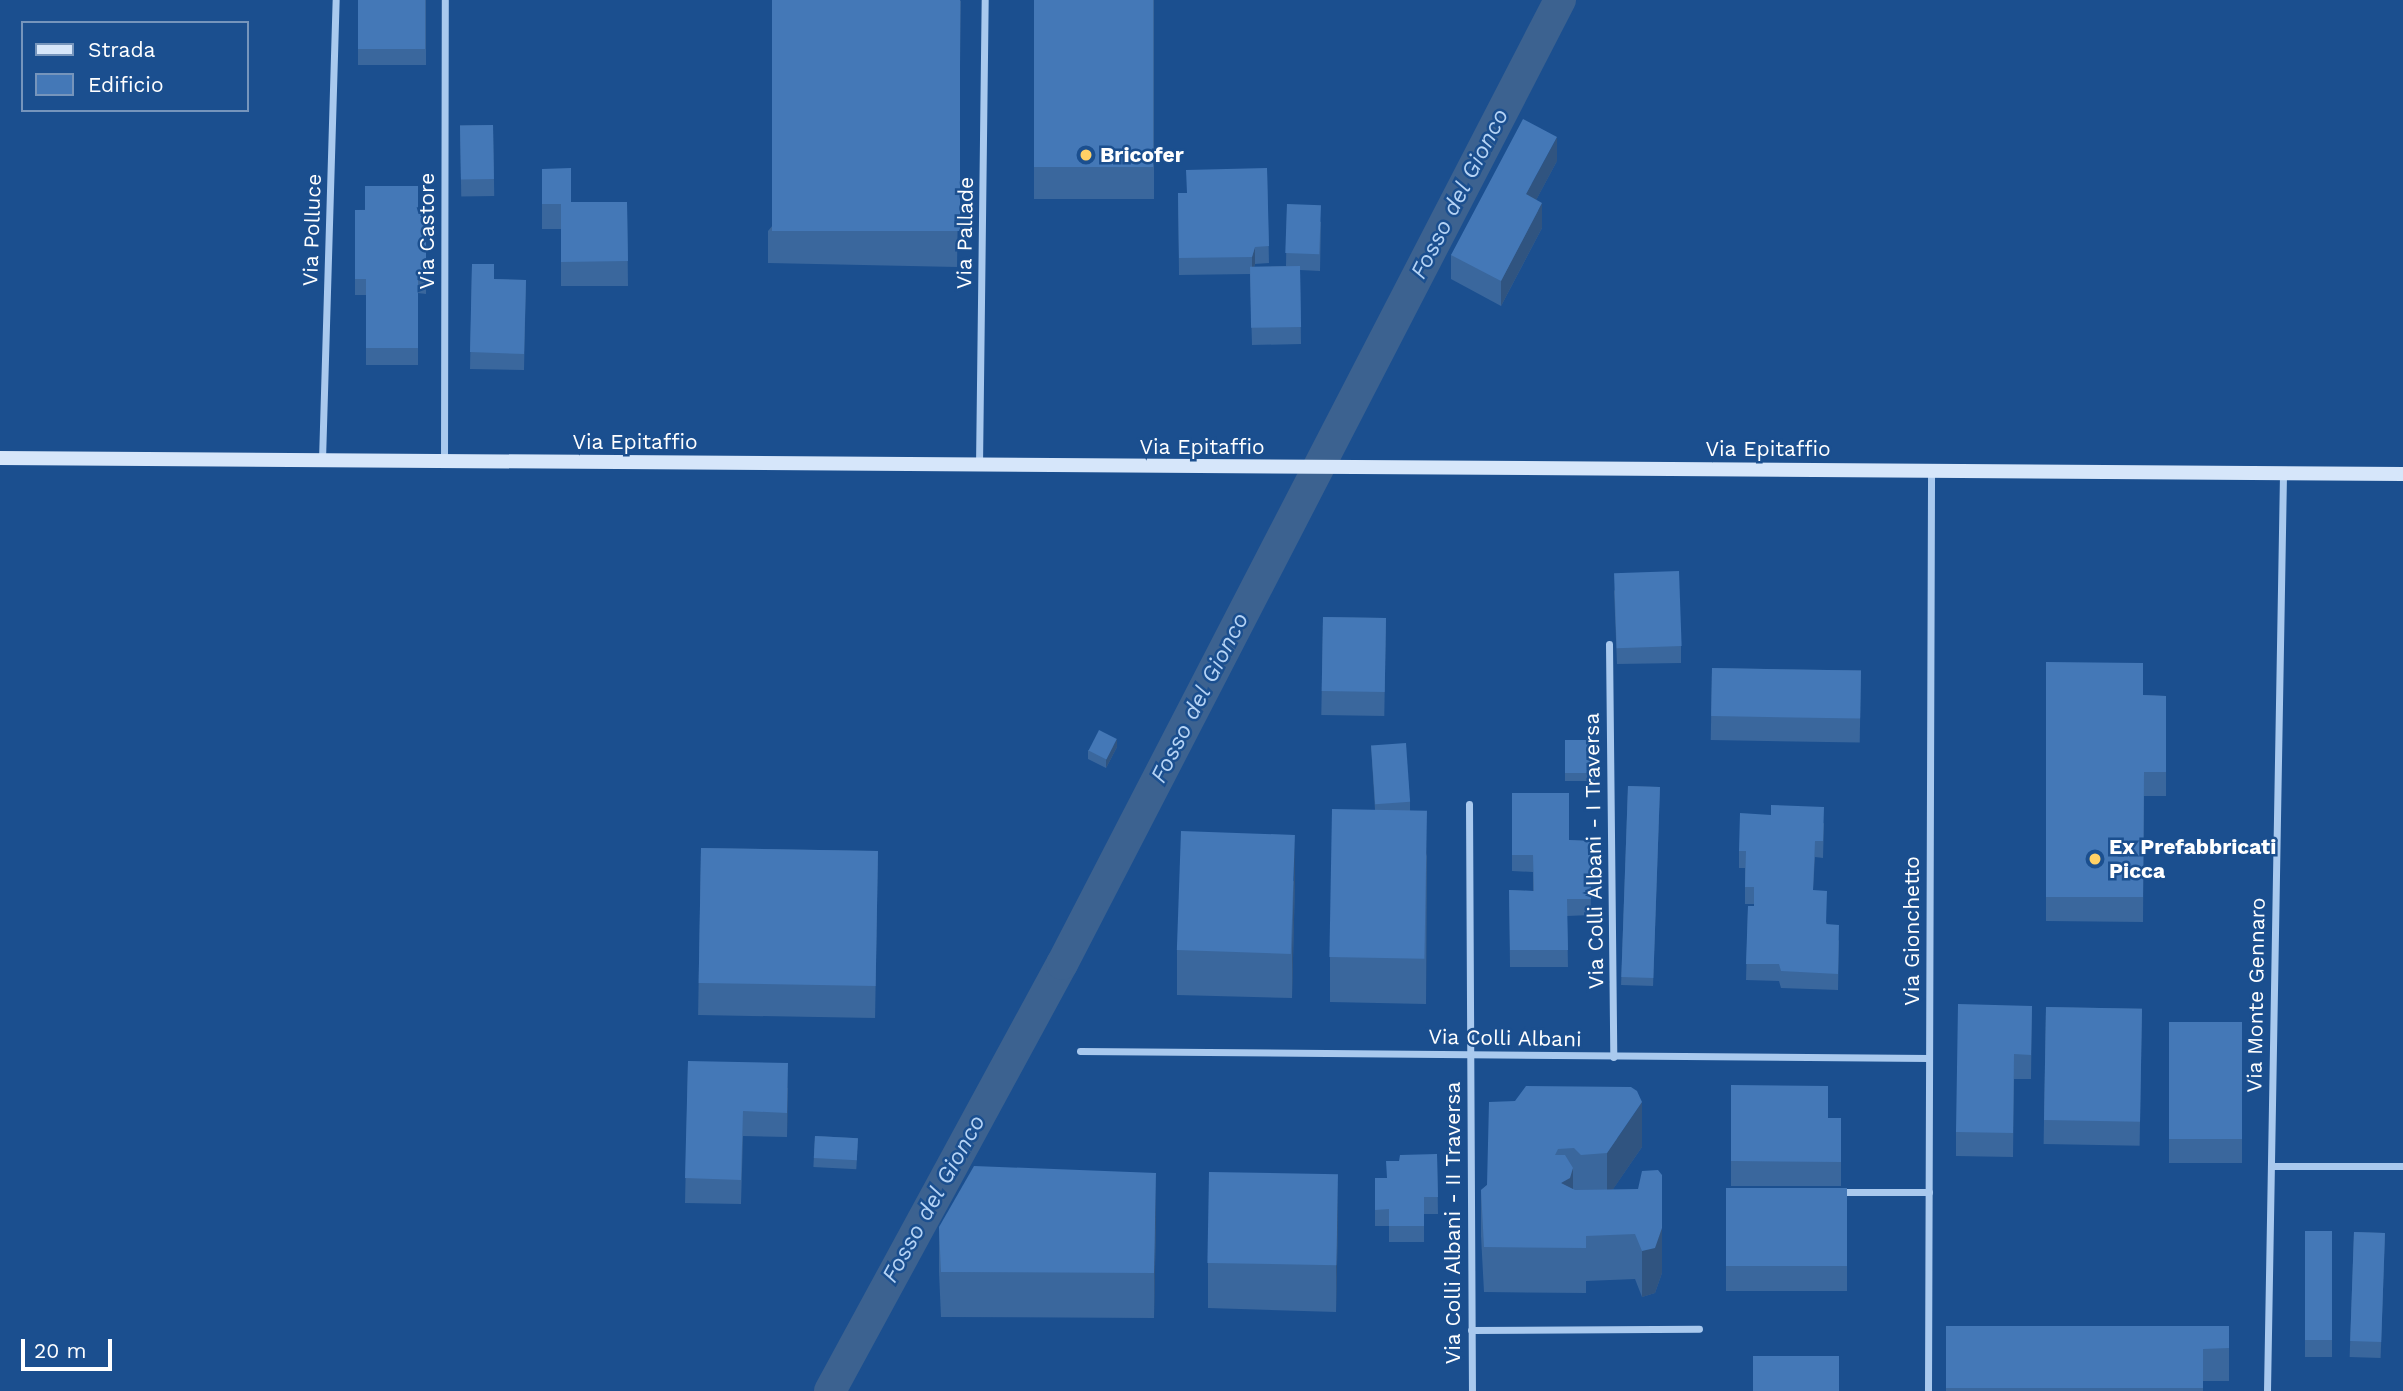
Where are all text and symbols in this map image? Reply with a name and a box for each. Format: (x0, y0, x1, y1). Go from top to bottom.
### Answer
legend (21, 21, 248, 112)
text: Strada (88, 37, 155, 62)
text: Edificio (88, 72, 164, 97)
water label: Fosso del Gionco (1405, 104, 1515, 284)
place label: Bricofer (1100, 142, 1184, 168)
marker: Bricofer (1078, 147, 1094, 163)
street label: Via Castore (414, 172, 440, 290)
street label: Via Polluce (297, 173, 327, 287)
street label: Via Pallade (951, 176, 979, 290)
street label: Via Epitaffio (572, 429, 698, 455)
street label: Via Epitaffio (1139, 434, 1265, 460)
street label: Via Epitaffio (1705, 436, 1831, 462)
water label: Fosso del Gionco (1145, 608, 1255, 788)
street label: Via Colli Albani - I Traversa (1579, 712, 1609, 990)
place label: Ex Prefabbricati Picca (2109, 834, 2277, 884)
marker: Ex Prefabbricati Picca (2087, 851, 2103, 867)
street label: Via Gionchetto (1899, 856, 1925, 1006)
street label: Via Monte Gennaro (2242, 897, 2270, 1093)
street label: Via Colli Albani (1427, 1024, 1583, 1052)
street label: Via Colli Albani - II Traversa (1440, 1081, 1466, 1365)
water label: Fosso del Gionco (876, 1110, 992, 1288)
scale bar (24, 1324, 116, 1368)
text: 20 m (34, 1338, 86, 1363)

